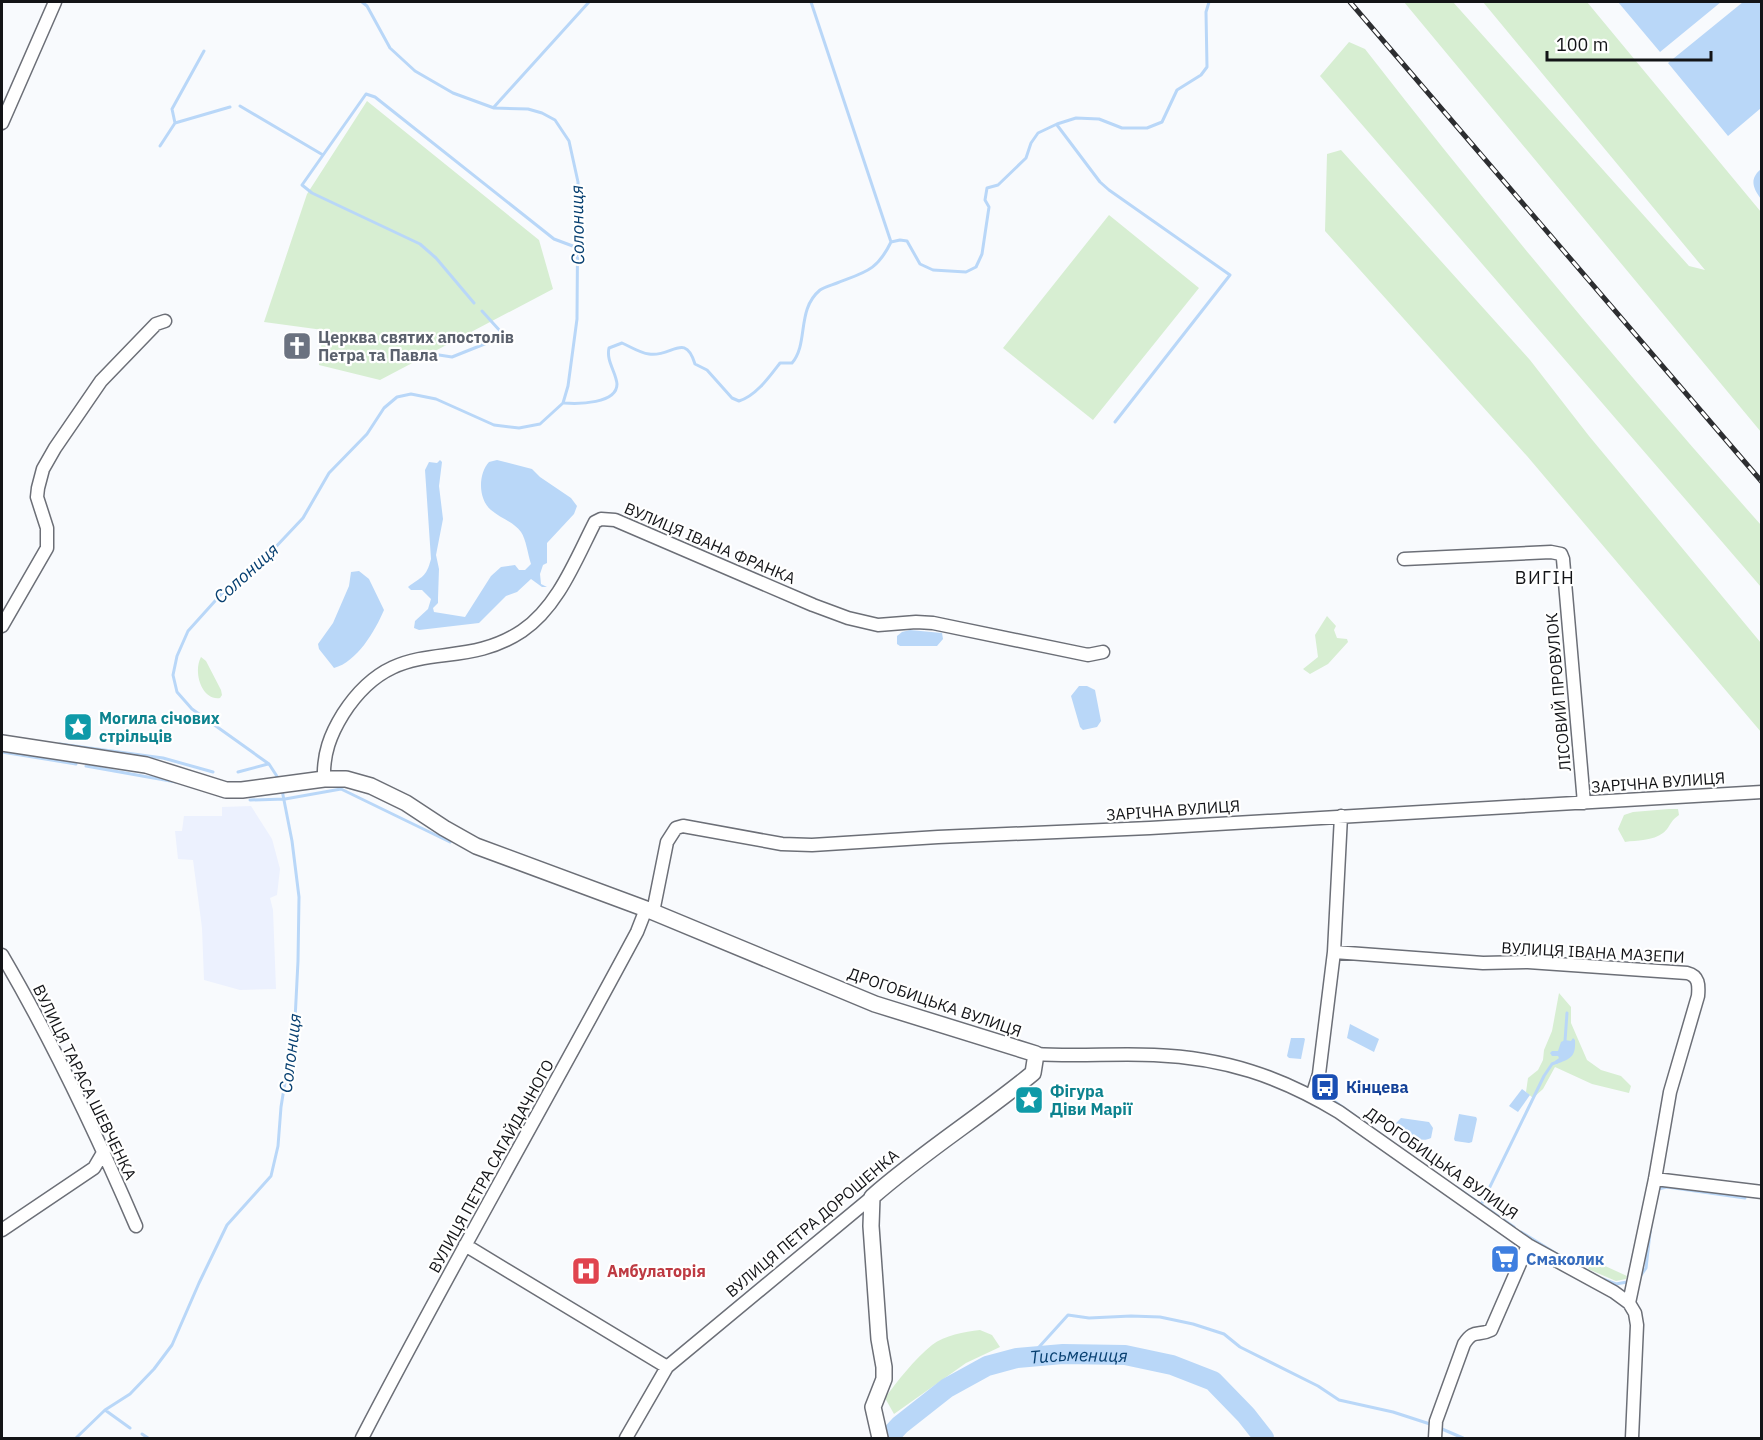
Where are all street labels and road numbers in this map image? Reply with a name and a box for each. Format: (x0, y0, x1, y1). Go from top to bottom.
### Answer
street label: ВУЛИЦЯ ІВАНА ФРАНКА (621, 498, 799, 588)
street label: ЛІСОВИЙ ПРОВУЛОК (1541, 612, 1575, 772)
street label: ЗАРІЧНА ВУЛИЦЯ (1590, 767, 1726, 797)
street label: ЗАРІЧНА ВУЛИЦЯ (1105, 795, 1241, 825)
street label: ВУЛИЦЯ ІВАНА МАЗЕПИ (1501, 937, 1685, 967)
street label: ДРОГОБИЦЬКА ВУЛИЦЯ (846, 963, 1024, 1041)
street label: ВУЛИЦЯ ТАРАСА ШЕВЧЕНКА (29, 981, 141, 1183)
street label: ВУЛИЦЯ ПЕТРА САГАЙДАЧНОГО (424, 1056, 558, 1276)
street label: ДРОГОБИЦЬКА ВУЛИЦЯ (1362, 1103, 1522, 1223)
street label: ВУЛИЦЯ ПЕТРА ДОРОШЕНКА (721, 1145, 903, 1301)

